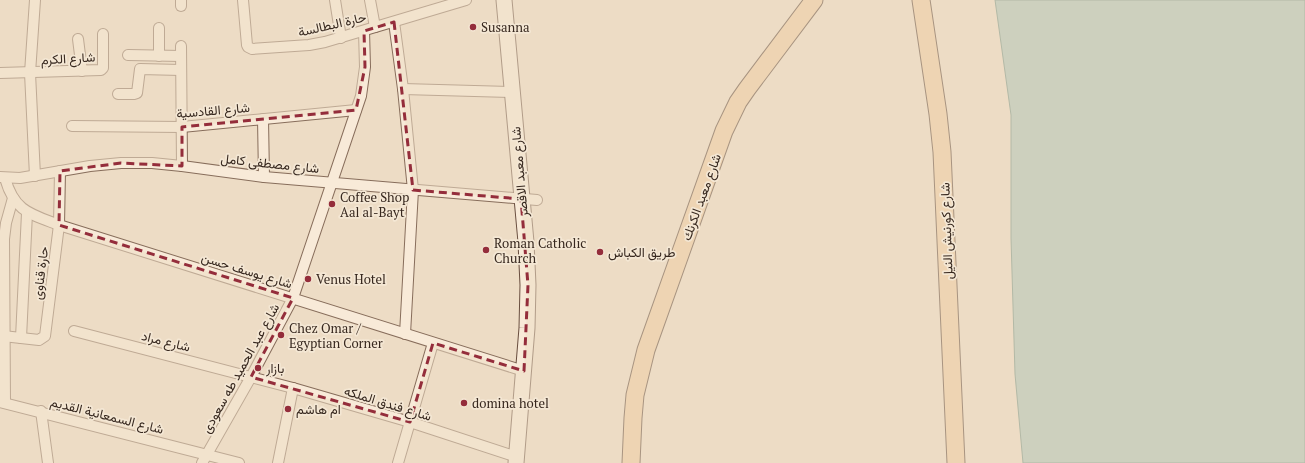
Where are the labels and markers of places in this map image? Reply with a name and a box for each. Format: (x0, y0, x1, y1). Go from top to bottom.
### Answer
place label: Susanna (481, 18, 530, 36)
marker: Susanna (468, 22, 478, 32)
place label: Coffee Shop Aal al‑Bayt (340, 188, 409, 221)
marker: Coffee Shop Aal al‑Bayt (327, 199, 337, 209)
place label: Roman Catholic Church (494, 234, 586, 267)
place label: طريق الكباش (608, 243, 675, 261)
marker: Roman Catholic Church (481, 245, 491, 255)
marker: طريق الكباش (595, 247, 605, 257)
place label: Venus Hotel (316, 270, 386, 288)
marker: Venus Hotel (303, 274, 313, 284)
place label: Chez Omar / Egyptian Corner (289, 319, 383, 352)
marker: Chez Omar / Egyptian Corner (276, 330, 286, 340)
place label: بازار (265, 359, 284, 377)
marker: بازار (253, 363, 263, 373)
place label: domina hotel (472, 394, 549, 412)
marker: domina hotel (459, 398, 469, 408)
place label: ام هاشم (296, 400, 341, 418)
marker: ام هاشم (283, 404, 293, 414)

